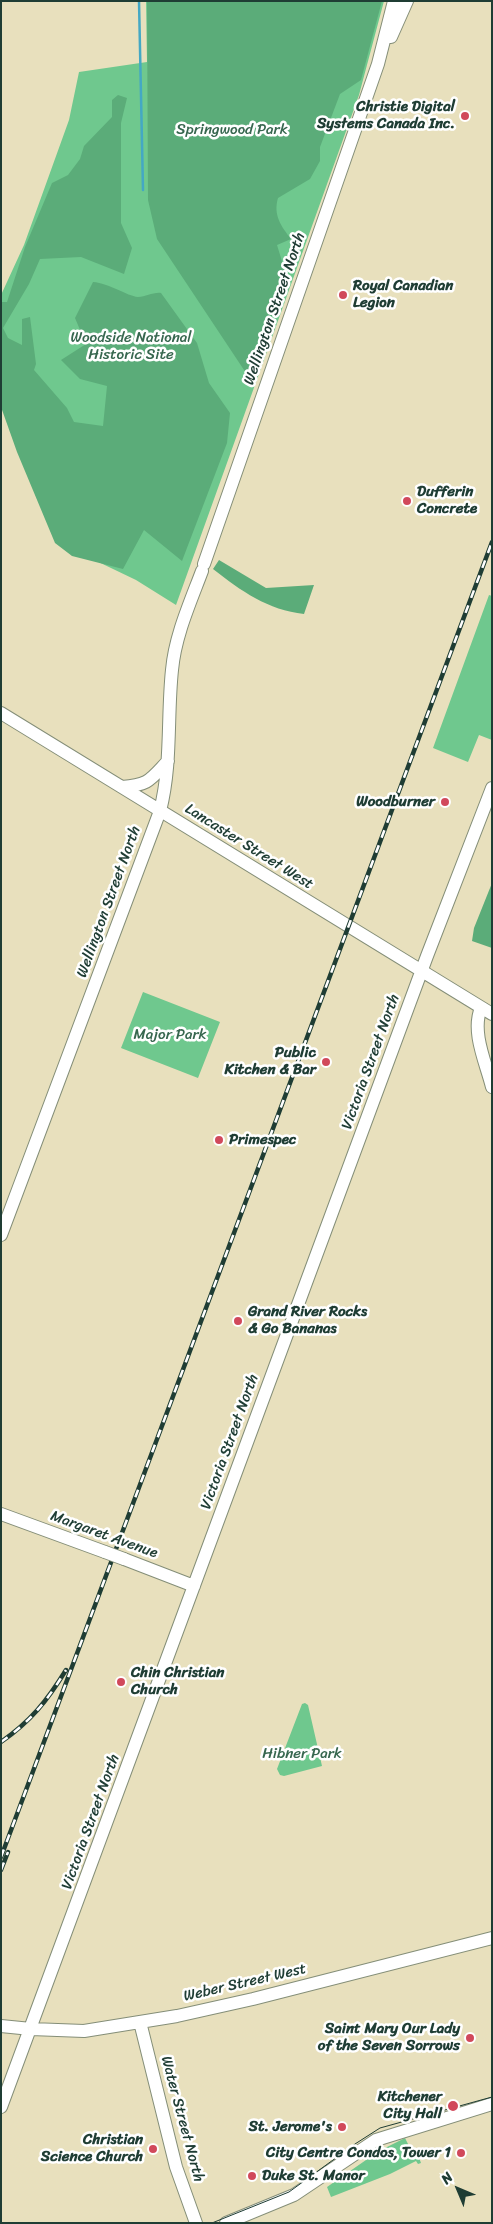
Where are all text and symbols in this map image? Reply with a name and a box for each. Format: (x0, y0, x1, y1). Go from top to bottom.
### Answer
place label: Christie Digital Systems Canada Inc. (317, 98, 455, 133)
marker: Christie Digital Systems Canada Inc. (459, 110, 471, 122)
park label: Springwood Park (176, 121, 288, 139)
street label: Wellington Street North (240, 231, 310, 387)
place label: Royal Canadian Legion (353, 277, 453, 312)
marker: Royal Canadian Legion (337, 289, 349, 301)
park label: Woodside National Historic Site (70, 329, 192, 364)
place label: Dufferin Concrete (417, 483, 477, 518)
marker: Dufferin Concrete (401, 495, 413, 507)
place label: Woodburner (356, 793, 435, 811)
marker: Woodburner (439, 796, 451, 808)
street label: Lancaster Street West (182, 800, 316, 894)
street label: Wellington Street North (73, 824, 145, 980)
street label: Victoria Street North (338, 992, 404, 1132)
park label: Major Park (133, 1026, 207, 1044)
place label: Public Kitchen & Bar (225, 1044, 316, 1079)
marker: Public Kitchen & Bar (320, 1056, 332, 1068)
place label: Primespec (229, 1131, 296, 1149)
marker: Primespec (213, 1134, 225, 1146)
place label: Grand River Rocks & Go Bananas (248, 1303, 367, 1338)
marker: Grand River Rocks & Go Bananas (232, 1315, 244, 1327)
street label: Victoria Street North (197, 1372, 263, 1512)
street label: Margaret Avenue (48, 1507, 160, 1563)
place label: Chin Christian Church (131, 1664, 224, 1699)
marker: Chin Christian Church (115, 1676, 127, 1688)
park label: Hibner Park (262, 1745, 342, 1763)
street label: Victoria Street North (58, 1752, 124, 1892)
street label: Weber Street West (182, 1960, 308, 2006)
place label: Saint Mary Our Lady of the Seven Sorrows (318, 2020, 460, 2055)
marker: Saint Mary Our Lady of the Seven Sorrows (464, 2032, 476, 2044)
street label: Water Street North (157, 2054, 207, 2184)
place label: Kitchener City Hall (378, 2088, 442, 2123)
marker: Kitchener City Hall (446, 2099, 460, 2113)
place label: St. Jerome's (249, 2118, 332, 2136)
marker: St. Jerome's (336, 2121, 348, 2133)
place label: Christian Science Church (41, 2131, 143, 2166)
marker: Christian Science Church (147, 2143, 159, 2155)
place label: City Centre Condos, Tower 1 (266, 2144, 451, 2162)
marker: City Centre Condos, Tower 1 (455, 2147, 467, 2159)
north arrow (433, 2164, 483, 2214)
text: N (435, 2166, 459, 2190)
place label: Duke St. Manor (262, 2167, 365, 2185)
marker: Duke St. Manor (246, 2170, 258, 2182)

